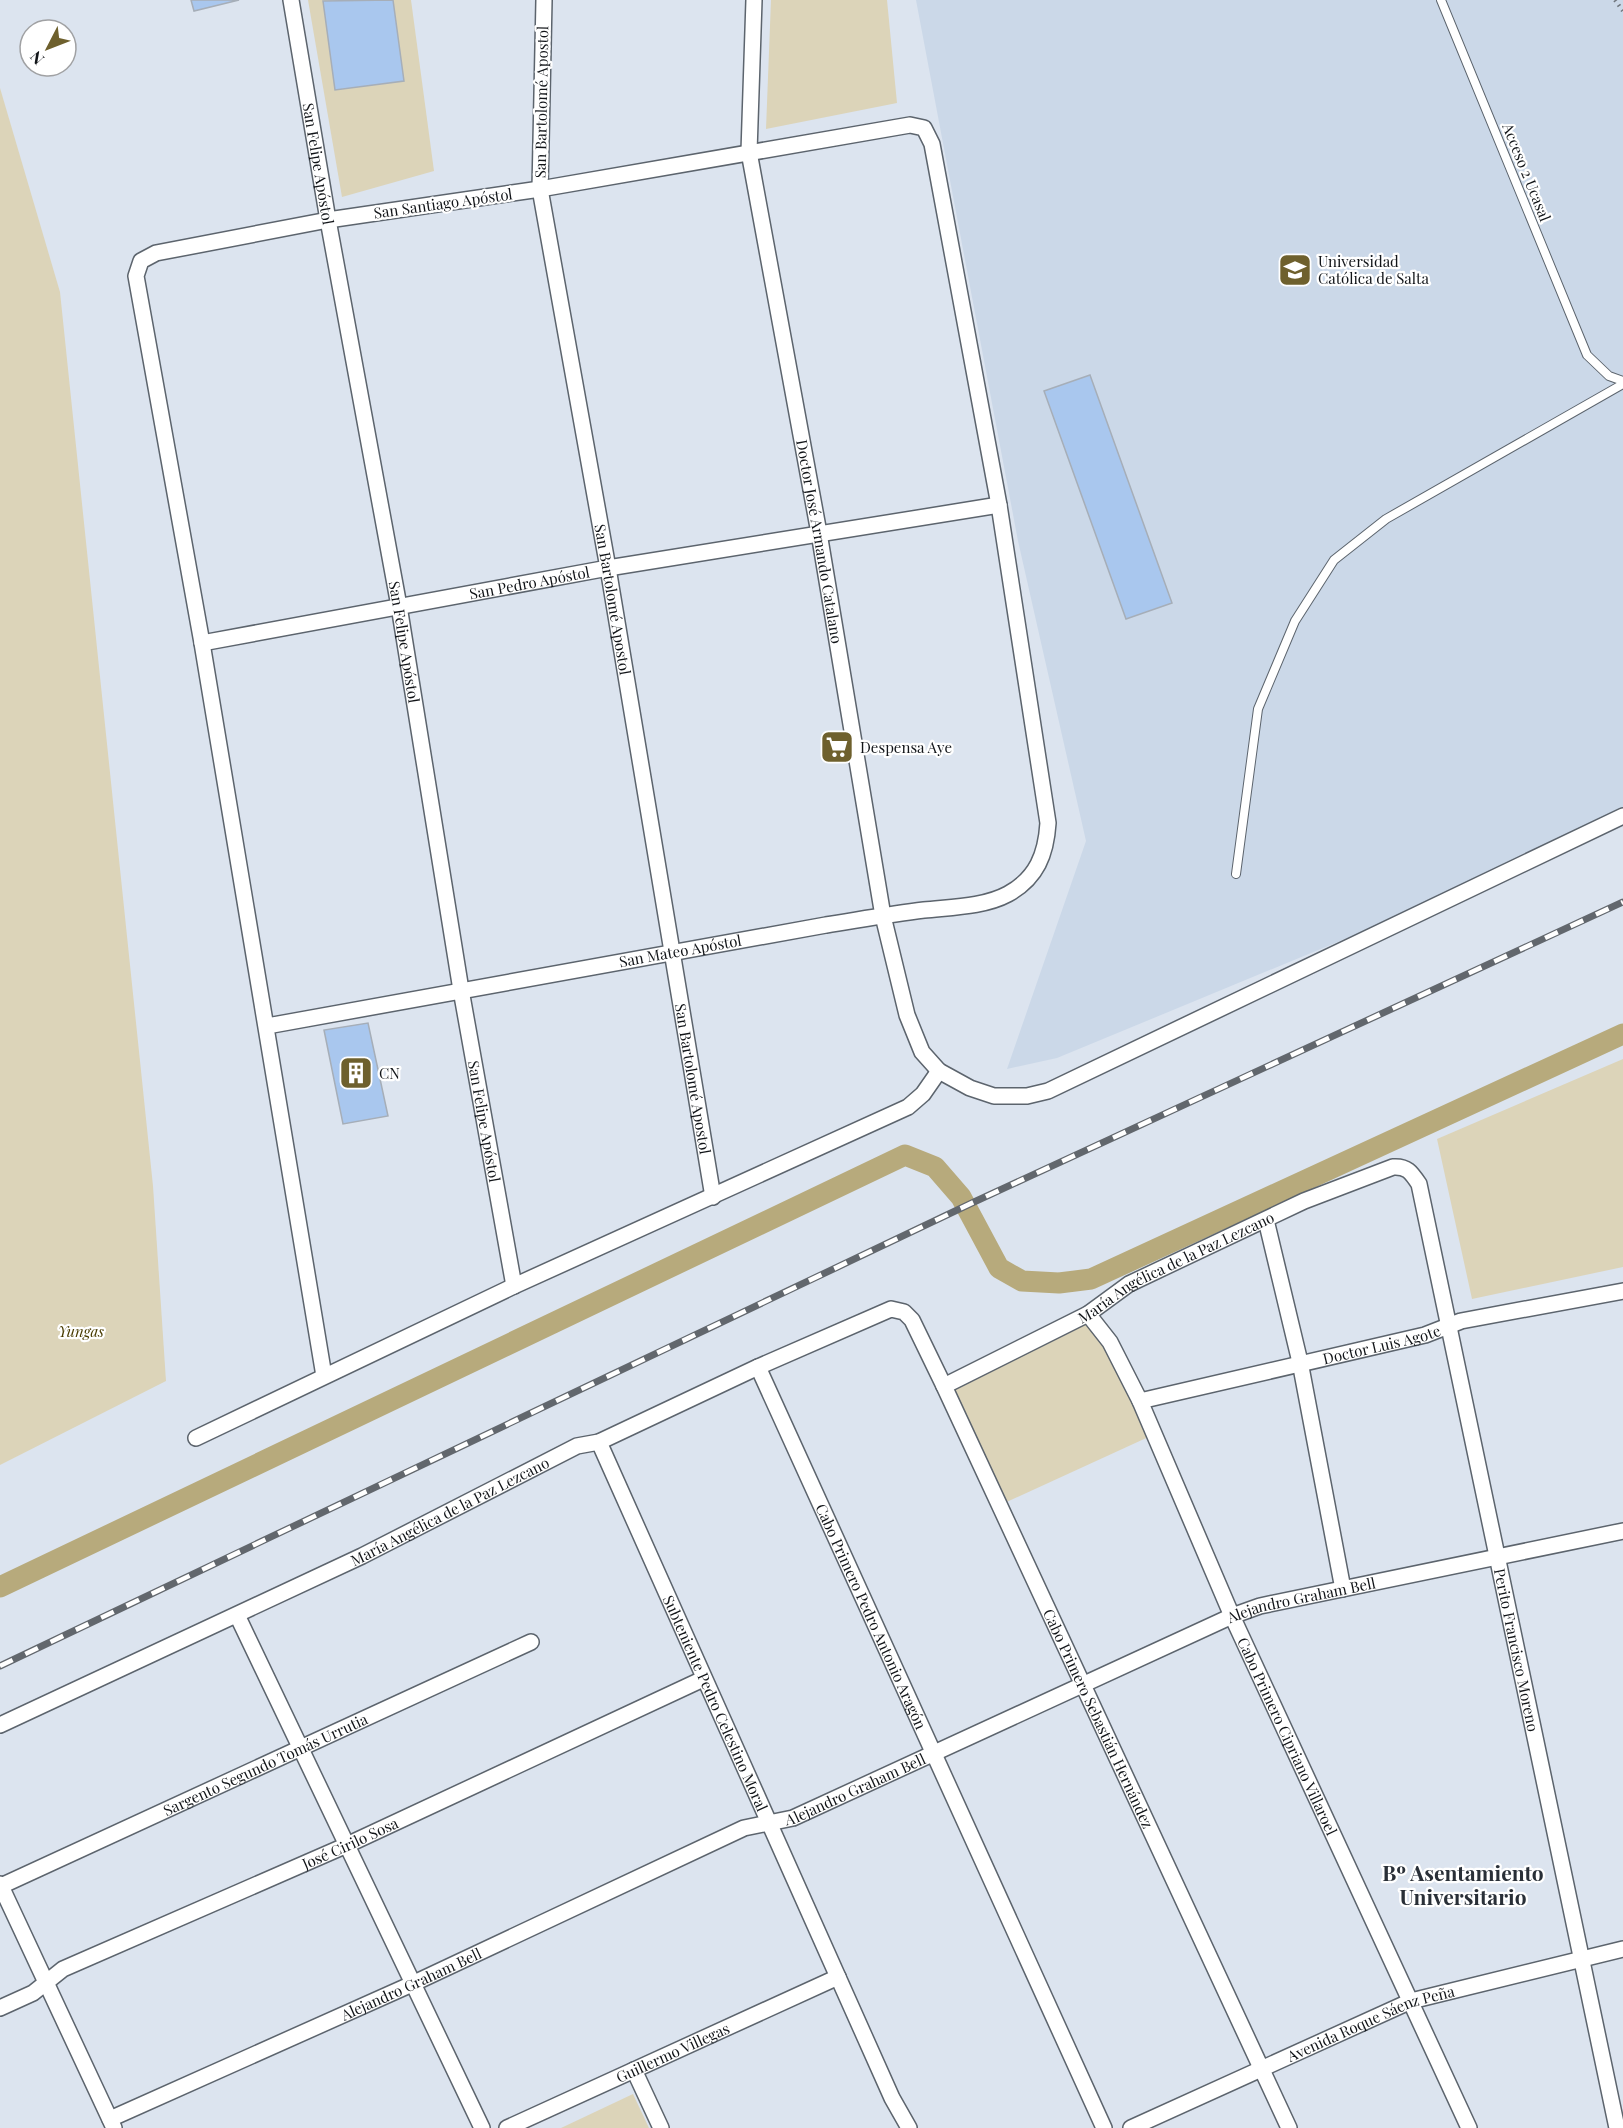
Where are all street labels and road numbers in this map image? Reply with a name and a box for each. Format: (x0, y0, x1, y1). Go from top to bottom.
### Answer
street label: San Bartolomé Apostol (530, 26, 552, 178)
street label: San Felipe Apóstol (298, 101, 339, 226)
street label: Acceso 2 Ucasal (1498, 119, 1556, 224)
street label: San Santiago Apóstol (372, 183, 514, 223)
street label: Doctor José Armando Catalano (792, 438, 847, 645)
street label: San Bartolomé Apostol (590, 523, 636, 676)
street label: San Pedro Apóstol (468, 562, 591, 603)
street label: San Felipe Apóstol (385, 579, 424, 704)
street label: San Mateo Apóstol (617, 930, 743, 971)
street label: San Bartolomé Apostol (671, 1002, 716, 1156)
street label: San Felipe Apóstol (464, 1059, 505, 1184)
street label: María Angélica de la Paz Lezcano (1074, 1207, 1277, 1327)
street label: Doctor Luis Agote (1321, 1320, 1443, 1368)
street label: María Angélica de la Paz Lezcano (347, 1452, 552, 1570)
street label: Cabo Primero Pedro Antonio Aragón (811, 1500, 931, 1732)
street label: Perito Francisco Moreno (1490, 1567, 1544, 1733)
street label: Alejandro Graham Bell (1222, 1572, 1377, 1628)
street label: Subteniente Pedro Celestino Moral (659, 1592, 773, 1814)
street label: Cabo Primero Sebastián Hernández (1039, 1606, 1158, 1832)
street label: Cabo Primero Cipriano Villaroel (1233, 1634, 1342, 1838)
street label: Sargento Segundo Tomás Urrutia (160, 1708, 371, 1820)
street label: Alejandro Graham Bell (782, 1748, 929, 1830)
street label: José Cirilo Sosa (298, 1812, 402, 1874)
street label: Alejandro Graham Bell (337, 1943, 484, 2025)
street label: Avenida Roque Sáenz Peña (1283, 1981, 1457, 2066)
street label: Guillermo Villegas (613, 2018, 733, 2087)

